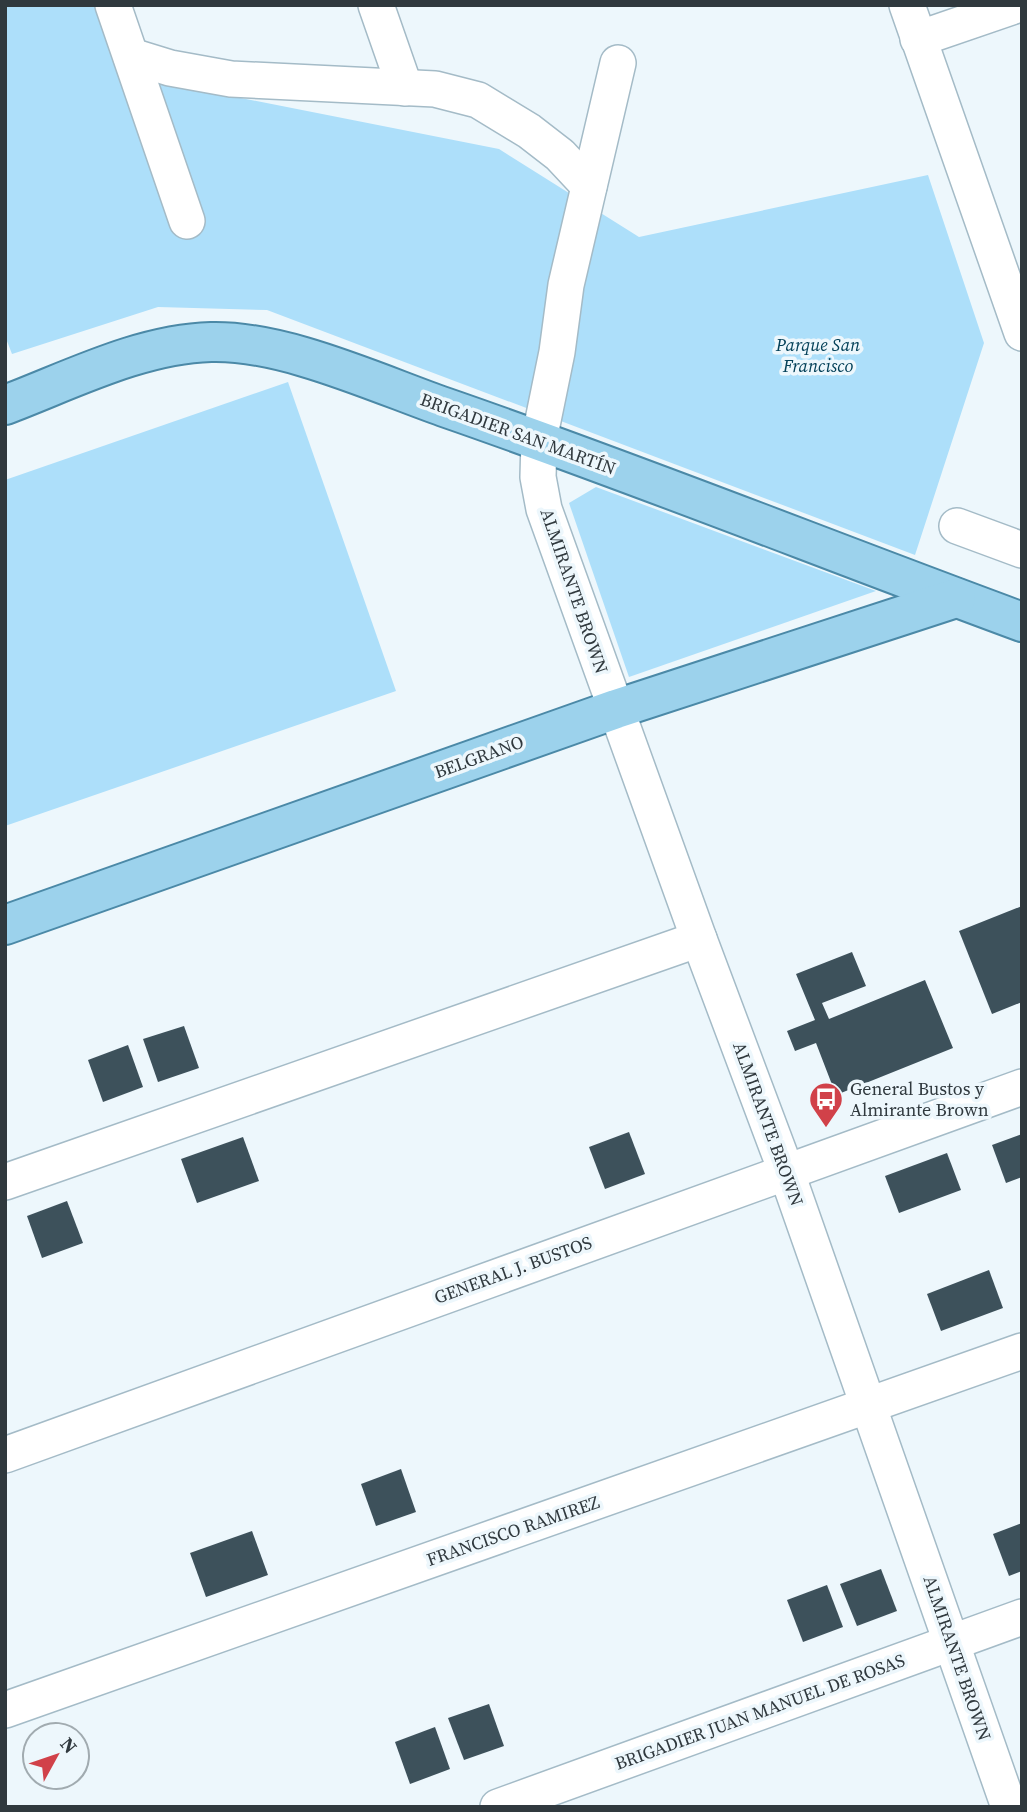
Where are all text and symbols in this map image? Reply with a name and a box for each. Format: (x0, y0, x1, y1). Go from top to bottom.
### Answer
park label: Parque San Francisco (775, 332, 860, 378)
street label: BRIGADIER SAN MARTÍN (417, 386, 619, 481)
street label: ALMIRANTE BROWN (535, 505, 614, 677)
street label: BELGRANO (431, 729, 527, 784)
street label: ALMIRANTE BROWN (727, 1038, 810, 1209)
place label: General Bustos y Almirante Brown (850, 1076, 989, 1122)
bus stop icon: General Bustos y Almirante Brown (807, 1080, 845, 1129)
street label: GENERAL J. BUSTOS (431, 1229, 595, 1310)
street label: FRANCISCO RAMIREZ (423, 1489, 603, 1572)
street label: ALMIRANTE BROWN (918, 1572, 997, 1744)
street label: BRIGADIER JUAN MANUEL DE ROSAS (611, 1647, 908, 1776)
north arrow (21, 1721, 91, 1791)
text: N (55, 1731, 84, 1759)

